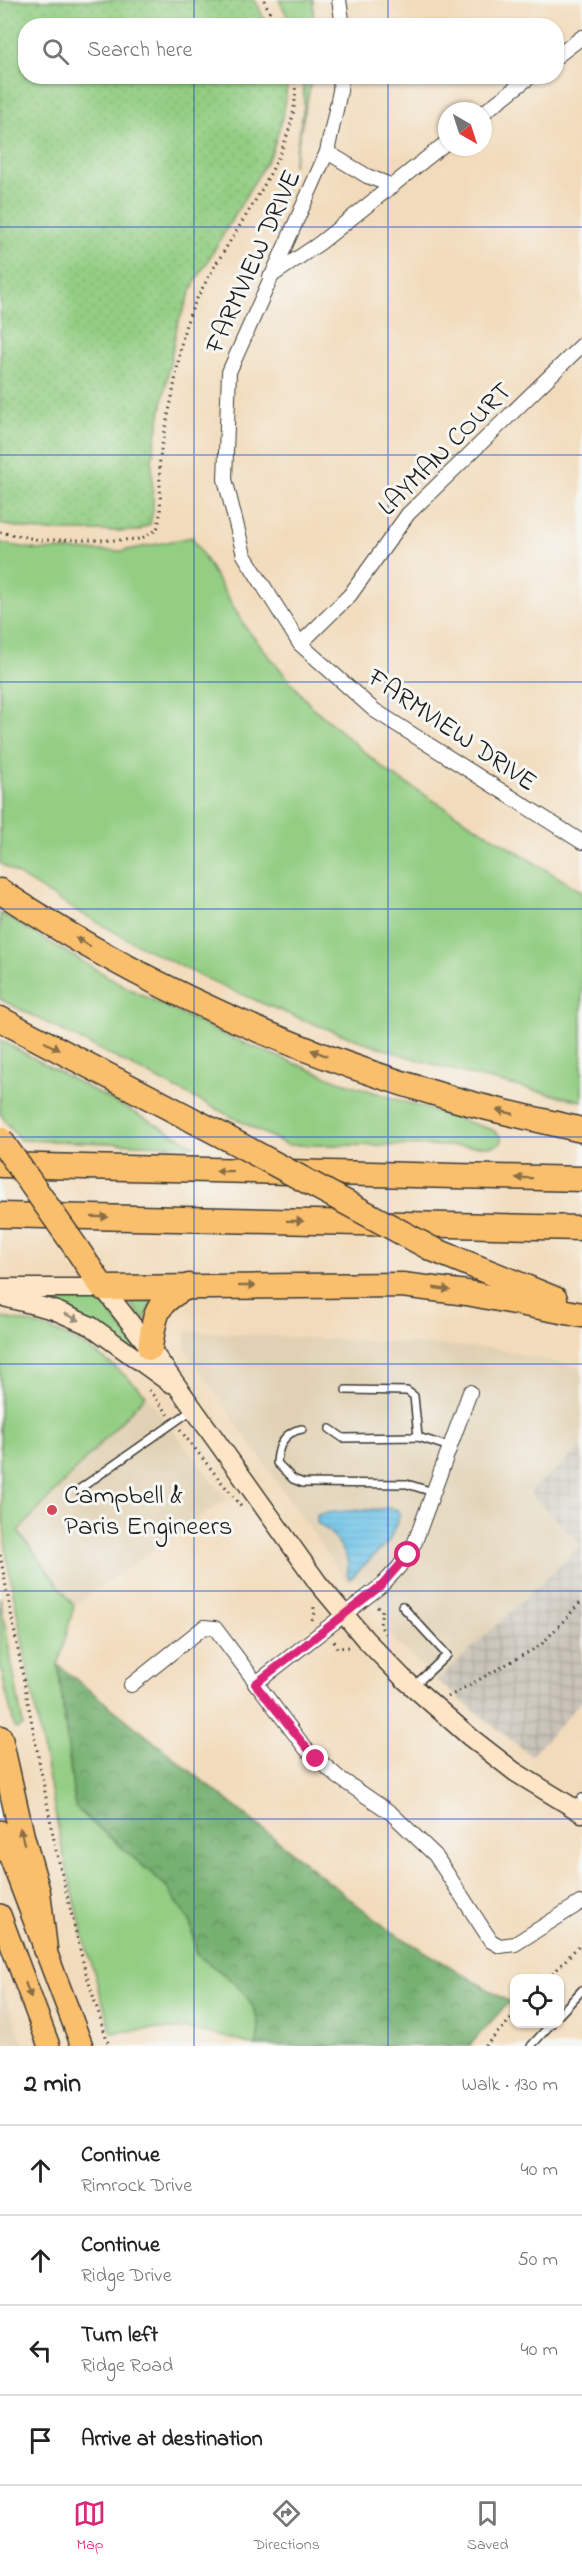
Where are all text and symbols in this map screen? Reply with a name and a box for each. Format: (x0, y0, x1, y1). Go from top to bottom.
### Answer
search box (18, 18, 564, 84)
icon: search (39, 35, 72, 68)
text: Search here (87, 35, 192, 67)
north arrow (438, 102, 492, 156)
street label: FARMVIEW DRIVE (196, 164, 312, 361)
street label: LAYMAN COURT (370, 374, 522, 526)
street label: FARMVIEW DRIVE (358, 659, 544, 802)
one-way arrow (74, 937, 91, 947)
one-way arrow (43, 1041, 60, 1051)
one-way arrow (310, 1048, 328, 1057)
one-way arrow (495, 1106, 514, 1116)
one-way arrow (214, 1166, 233, 1175)
one-way arrow (514, 1173, 533, 1182)
one-way arrow (91, 1212, 110, 1221)
one-way arrow (286, 1216, 305, 1226)
one-way arrow (238, 1281, 257, 1291)
one-way arrow (433, 1285, 452, 1294)
one-way arrow (64, 1313, 81, 1322)
place label: Campbell & Paris Engineers (64, 1477, 233, 1547)
marker: Campbell & Paris Engineers (45, 1503, 59, 1517)
route start (394, 1541, 420, 1567)
route end (302, 1745, 328, 1771)
one-way arrow (17, 1826, 26, 1844)
map controls (510, 1974, 564, 2028)
button: locate (510, 1974, 564, 2028)
one-way arrow (23, 1981, 33, 1999)
text: 2 min (24, 2066, 81, 2104)
text: Walk · 130 m (462, 2071, 558, 2100)
text: Continue (81, 2140, 160, 2172)
icon: ahead (24, 2154, 57, 2187)
text: 40 m (521, 2156, 558, 2185)
text: Rimrock Drive (81, 2172, 192, 2201)
text: Continue (81, 2230, 160, 2262)
icon: ahead (24, 2244, 57, 2277)
text: 50 m (517, 2246, 558, 2275)
text: Ridge Drive (81, 2262, 172, 2291)
text: Turn left (81, 2320, 158, 2352)
icon: left (24, 2334, 57, 2367)
text: 40 m (521, 2336, 558, 2365)
text: Ridge Road (81, 2352, 173, 2381)
icon: arrive (24, 2424, 57, 2457)
text: Arrive at destination (81, 2424, 263, 2456)
tab: Map (73, 2497, 106, 2557)
tab: Directions (253, 2497, 320, 2557)
tab: Saved (467, 2497, 509, 2557)

